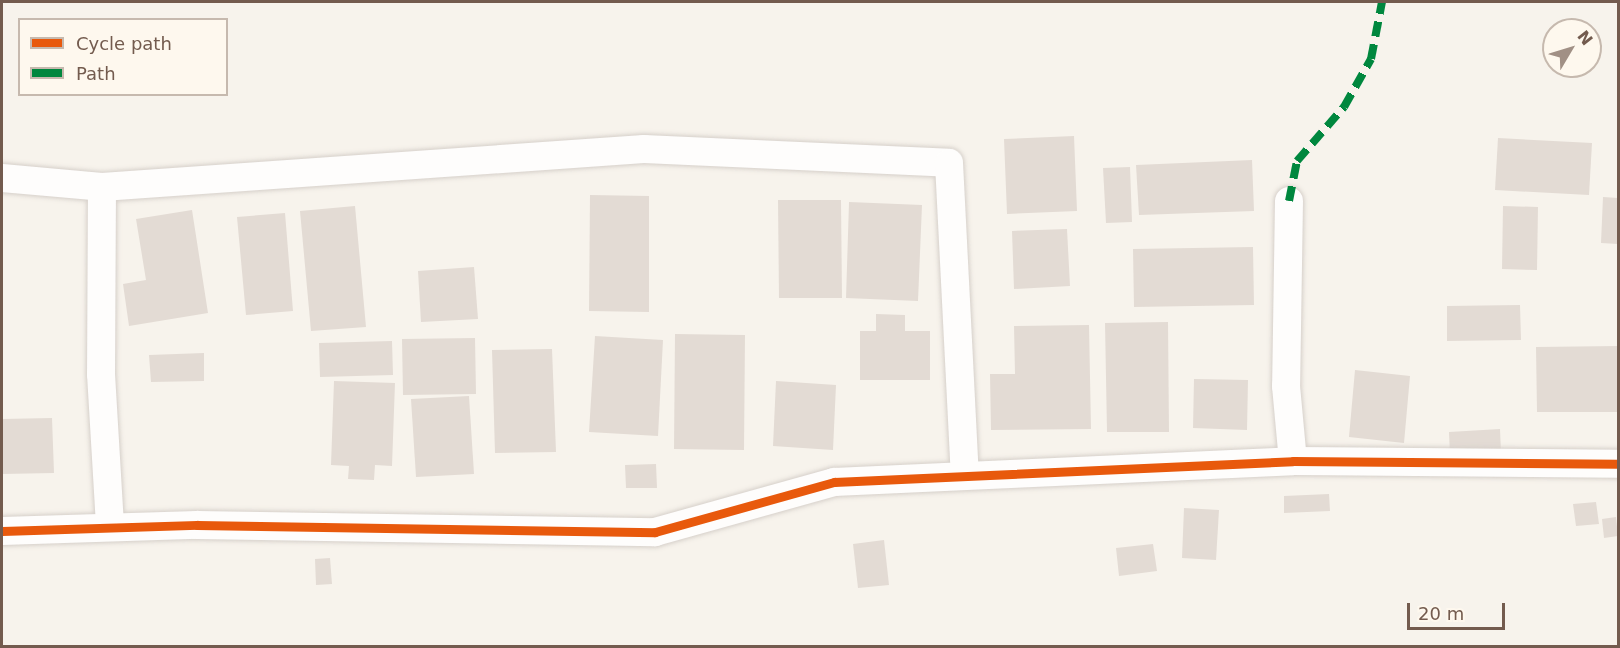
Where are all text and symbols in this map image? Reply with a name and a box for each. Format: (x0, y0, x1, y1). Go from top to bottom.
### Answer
legend (18, 18, 228, 96)
north arrow (1542, 18, 1602, 78)
text: N (1573, 27, 1597, 49)
text: Cycle path (76, 33, 172, 54)
text: Path (76, 63, 116, 84)
scale bar (1410, 591, 1508, 629)
text: 20 m (1418, 603, 1464, 624)

